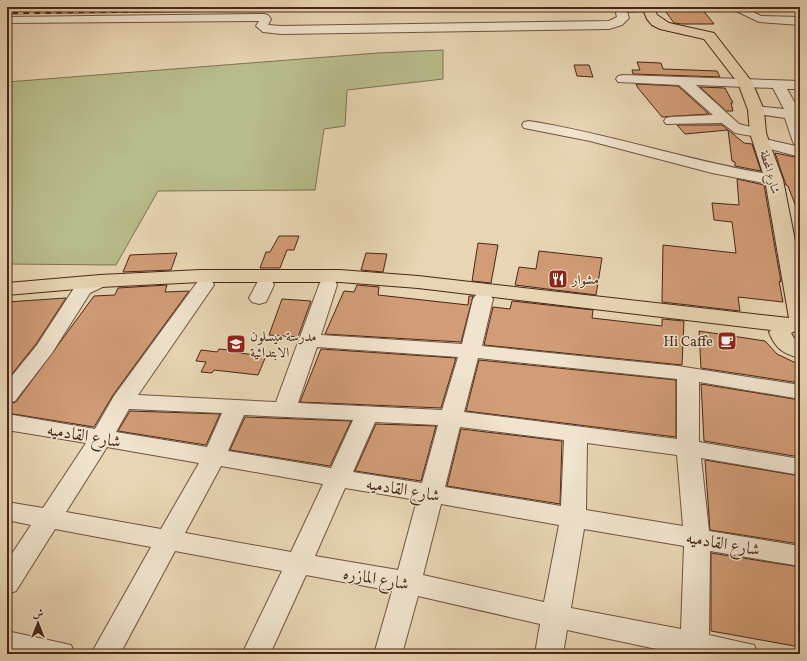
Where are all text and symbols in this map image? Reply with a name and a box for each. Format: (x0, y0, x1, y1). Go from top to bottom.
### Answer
street label: شارع المحطة (753, 149, 783, 197)
restaurant icon: مشوار (547, 268, 569, 290)
place label: مشوار (570, 271, 599, 290)
place label: مدرسة ميسلون الابتدائية (250, 328, 317, 363)
cafe icon: Hi Caffe (716, 330, 738, 352)
school or university icon: مدرسة ميسلون الابتدائية (225, 333, 247, 355)
place label: Hi Caffe (663, 333, 713, 352)
street label: شارع القادميه (45, 419, 123, 455)
street label: شارع القادميه (364, 473, 442, 509)
street label: شارع القادميه (684, 527, 762, 563)
street label: شارع المازره (341, 562, 410, 598)
north arrow (18, 603, 58, 643)
text: ش (33, 607, 44, 622)

